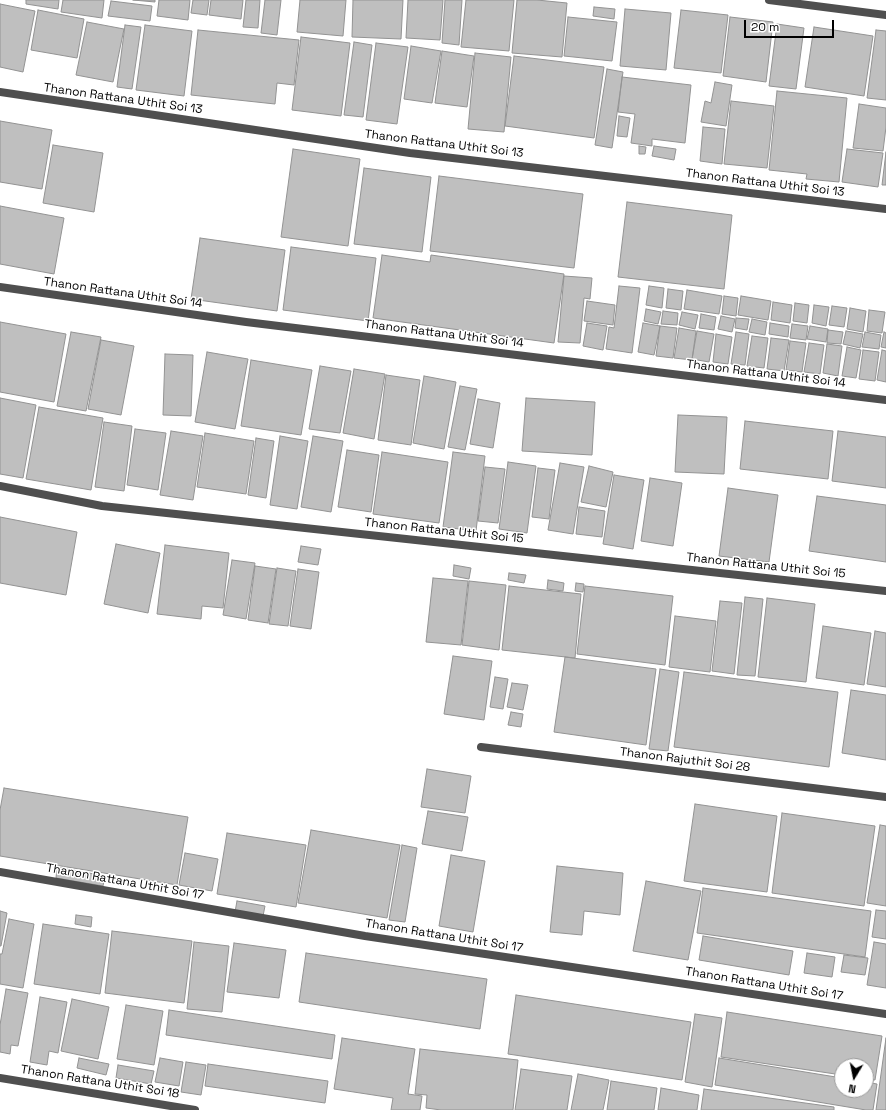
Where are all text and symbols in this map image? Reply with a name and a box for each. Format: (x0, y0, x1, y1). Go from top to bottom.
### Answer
scale bar (746, 12, 836, 38)
text: 20 m (751, 19, 779, 35)
street label: Thanon Rattana Uthit Soi 13 (43, 81, 203, 117)
street label: Thanon Rattana Uthit Soi 13 (364, 127, 524, 161)
street label: Thanon Rattana Uthit Soi 13 (685, 166, 845, 200)
street label: Thanon Rattana Uthit Soi 14 (43, 275, 203, 311)
street label: Thanon Rattana Uthit Soi 14 (364, 317, 524, 351)
street label: Thanon Rattana Uthit Soi 14 (686, 357, 846, 391)
street label: Thanon Rattana Uthit Soi 15 (364, 515, 524, 547)
street label: Thanon Rattana Uthit Soi 15 (686, 550, 846, 582)
street label: Thanon Rajuthit Soi 28 (619, 745, 751, 775)
street label: Thanon Rattana Uthit Soi 17 (45, 861, 205, 903)
street label: Thanon Rattana Uthit Soi 17 (364, 916, 524, 956)
street label: Thanon Rattana Uthit Soi 17 (684, 964, 844, 1004)
north arrow (834, 1058, 874, 1098)
street label: Thanon Rattana Uthit Soi 18 (20, 1062, 180, 1102)
text: N (847, 1081, 857, 1096)

